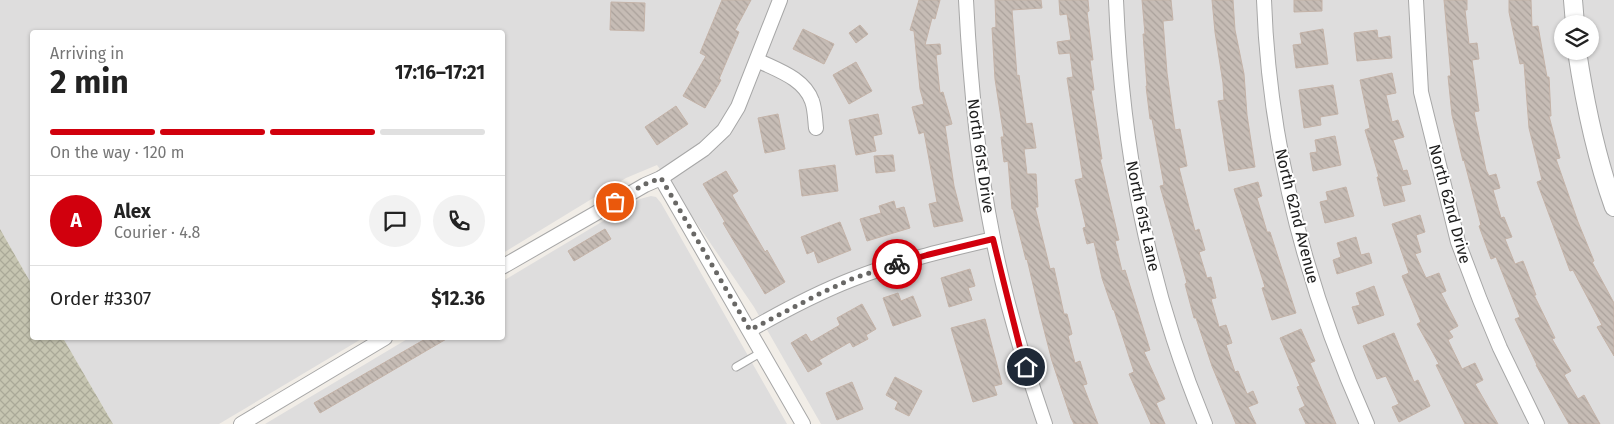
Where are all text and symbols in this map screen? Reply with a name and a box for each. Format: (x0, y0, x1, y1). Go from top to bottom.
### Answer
map controls (1554, 15, 1599, 60)
button: layers (1554, 15, 1599, 60)
text: Arriving in (50, 44, 124, 63)
text: 17:16–17:21 (395, 61, 485, 84)
text: 2 min (50, 63, 129, 101)
street label: North 61st Drive (964, 97, 998, 215)
street label: North 62nd Drive (1425, 142, 1475, 266)
text: On the way · 120 m (50, 143, 184, 162)
street label: North 62nd Avenue (1271, 147, 1323, 285)
street label: North 61st Lane (1122, 159, 1164, 273)
pin (594, 181, 636, 223)
icon: bag (601, 188, 629, 216)
button: chat (369, 195, 421, 247)
button: phone (433, 195, 485, 247)
text: Alex (114, 200, 151, 223)
text: A (70, 209, 82, 232)
text: Courier · 4.8 (114, 223, 200, 242)
courier (872, 239, 922, 289)
icon: bike (883, 250, 911, 278)
text: Order #3307 (50, 287, 151, 310)
text: $12.36 (431, 287, 485, 310)
pin (1005, 346, 1047, 388)
icon: home (1012, 353, 1040, 381)

